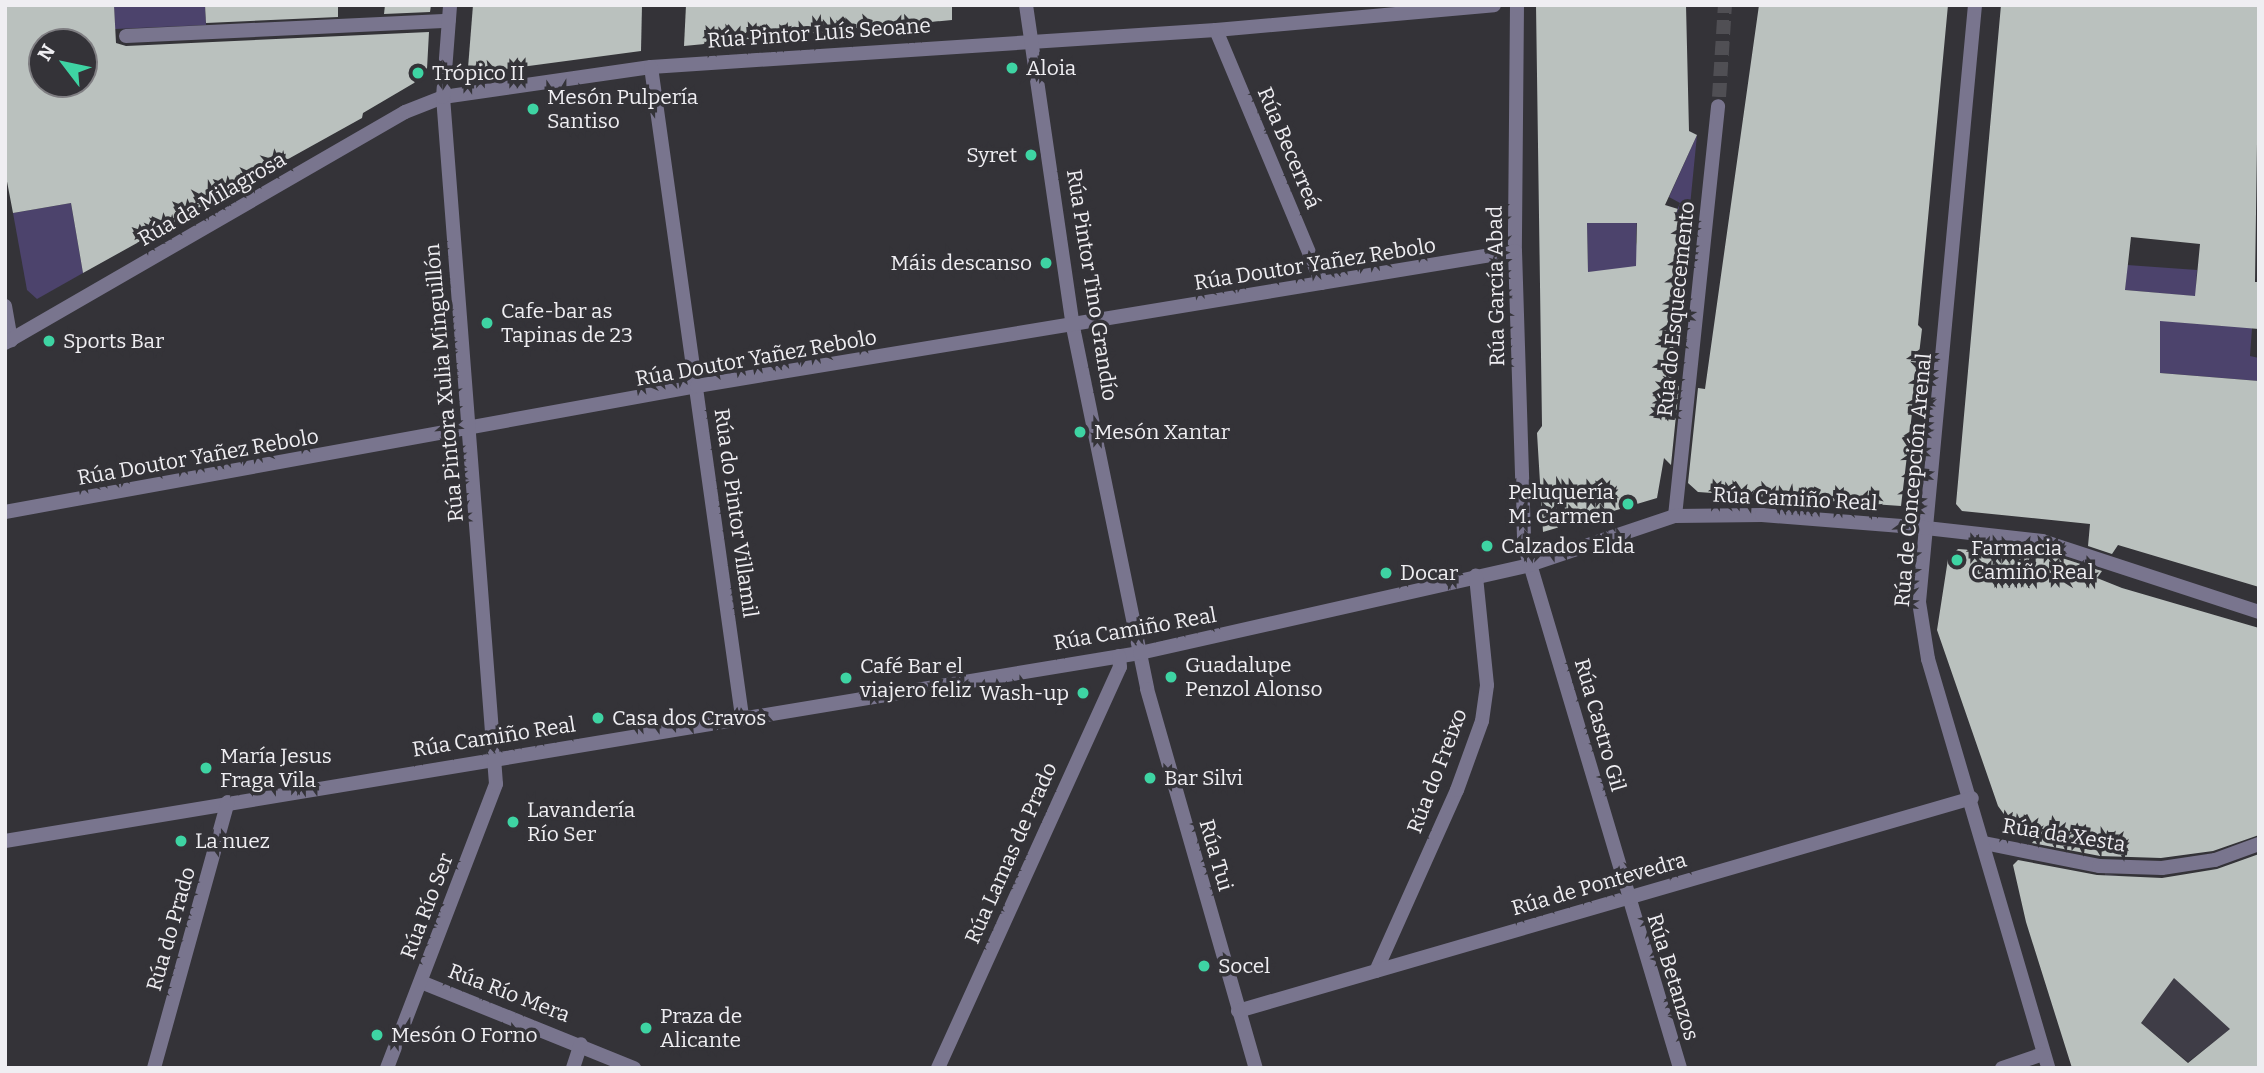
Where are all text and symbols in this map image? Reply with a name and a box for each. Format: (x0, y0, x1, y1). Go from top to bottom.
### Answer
street label: Rúa Pintor Luís Seoane (706, 13, 932, 53)
north arrow (28, 28, 98, 98)
text: N (33, 40, 60, 65)
place label: Aloia (1026, 55, 1076, 81)
place label: Trópico II (432, 60, 525, 86)
marker: Aloia (1004, 60, 1020, 76)
marker: Trópico II (410, 65, 426, 81)
street label: Rúa Becerreá (1252, 83, 1326, 213)
place label: Mesón Pulpería Santiso (547, 84, 698, 134)
marker: Mesón Pulpería Santiso (525, 101, 541, 117)
place label: Syret (966, 142, 1017, 168)
street label: Rúa da Milagrosa (134, 147, 290, 251)
marker: Syret (1023, 147, 1039, 163)
street label: Rúa Pintor Tino Grandío (1061, 167, 1123, 403)
street label: Rúa do Esquecemento (1652, 200, 1700, 418)
street label: Rúa García Abad (1482, 206, 1510, 366)
street label: Rúa Doutor Yañez Rebolo (1192, 232, 1438, 296)
street label: Rúa Pintora Xulia Minguillón (419, 243, 469, 523)
place label: Máis descanso (890, 250, 1032, 276)
marker: Máis descanso (1038, 255, 1054, 271)
place label: Cafe-bar as Tapinas de 23 (501, 298, 633, 348)
marker: Cafe-bar as Tapinas de 23 (479, 315, 495, 331)
street label: Rúa Doutor Yañez Rebolo (633, 324, 879, 392)
place label: Sports Bar (63, 328, 164, 354)
marker: Sports Bar (41, 333, 57, 349)
street label: Rúa de Concepción Arenal (1889, 352, 1937, 608)
street label: Rúa do Pintor Villamil (709, 407, 763, 619)
place label: Mesón Xantar (1094, 419, 1230, 445)
street label: Rúa Doutor Yañez Rebolo (75, 423, 321, 491)
marker: Mesón Xantar (1072, 424, 1088, 440)
place label: Peluquería M. Carmen (1508, 479, 1614, 529)
street label: Rúa Camiño Real (1712, 482, 1878, 516)
marker: Peluquería M. Carmen (1620, 496, 1636, 512)
place label: Calzados Elda (1501, 533, 1635, 559)
place label: Farmacia Camiño Real (1971, 535, 2094, 585)
marker: Calzados Elda (1479, 538, 1495, 554)
marker: Farmacia Camiño Real (1949, 552, 1965, 568)
place label: Docar (1400, 560, 1458, 586)
marker: Docar (1378, 565, 1394, 581)
street label: Rúa Camiño Real (1052, 602, 1218, 656)
place label: Guadalupe Penzol Alonso (1185, 652, 1323, 702)
place label: Café Bar el viajero feliz (860, 653, 972, 703)
street label: Rúa Castro Gil (1569, 656, 1631, 794)
marker: Guadalupe Penzol Alonso (1163, 669, 1179, 685)
marker: Café Bar el viajero feliz (838, 670, 854, 686)
place label: Wash-up (980, 680, 1069, 706)
marker: Wash-up (1075, 685, 1091, 701)
place label: Casa dos Cravos (612, 705, 766, 731)
street label: Rúa do Freixo (1402, 705, 1472, 837)
marker: Casa dos Cravos (590, 710, 606, 726)
street label: Rúa Camiño Real (411, 712, 577, 762)
place label: María Jesus Fraga Vila (220, 743, 332, 793)
street label: Rúa Lamas de Prado (960, 758, 1062, 948)
marker: María Jesus Fraga Vila (198, 760, 214, 776)
place label: Bar Silvi (1164, 765, 1243, 791)
marker: Bar Silvi (1142, 770, 1158, 786)
place label: Lavandería Río Ser (527, 797, 635, 847)
street label: Rúa da Xesta (2001, 813, 2127, 857)
marker: Lavandería Río Ser (505, 814, 521, 830)
street label: Rúa Tui (1194, 816, 1238, 894)
place label: La nuez (195, 828, 270, 854)
marker: La nuez (173, 833, 189, 849)
street label: Rúa de Pontevedra (1509, 847, 1689, 921)
street label: Rúa Río Ser (395, 850, 459, 962)
street label: Rúa do Prado (141, 864, 201, 994)
street label: Rúa Betanzos (1642, 911, 1704, 1043)
place label: Socel (1218, 953, 1270, 979)
street label: Rúa Río Mera (445, 958, 573, 1028)
marker: Socel (1196, 958, 1212, 974)
place label: Praza de Alicante (660, 1003, 742, 1053)
marker: Praza de Alicante (638, 1020, 654, 1036)
place label: Mesón O Forno (391, 1022, 538, 1048)
marker: Mesón O Forno (369, 1027, 385, 1043)

